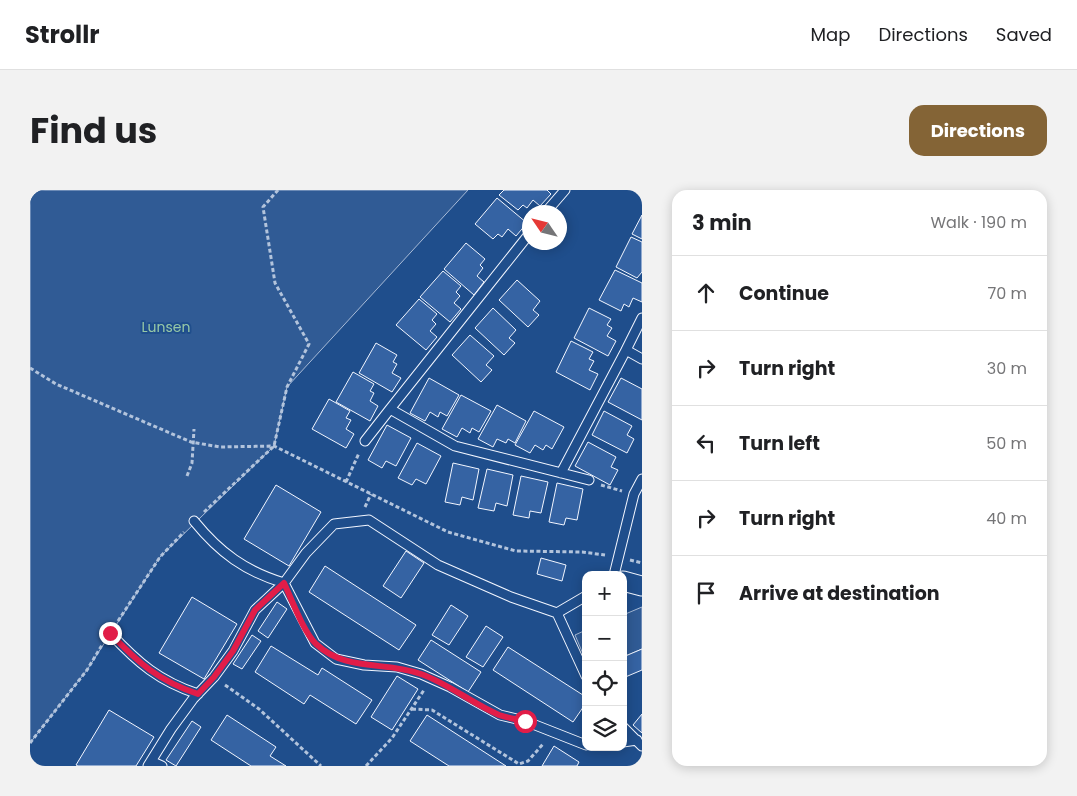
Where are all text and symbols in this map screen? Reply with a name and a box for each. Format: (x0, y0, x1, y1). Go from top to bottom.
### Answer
text: Strollr (25, 18, 100, 51)
text: Map (811, 22, 850, 47)
text: Directions (878, 22, 968, 47)
text: Saved (996, 22, 1052, 47)
button: Directions (909, 105, 1047, 156)
text: Find us (30, 106, 157, 155)
north arrow (522, 205, 567, 250)
text: 3 min (692, 208, 752, 237)
text: Walk · 190 m (930, 211, 1027, 234)
icon: ahead (692, 279, 720, 307)
text: Continue (739, 280, 829, 307)
text: 70 m (987, 282, 1027, 305)
park label: Lunsen (142, 317, 190, 337)
icon: right (692, 354, 720, 382)
text: Turn right (739, 355, 835, 382)
text: 30 m (987, 357, 1027, 380)
icon: left (692, 429, 720, 457)
text: Turn left (739, 430, 820, 457)
text: 50 m (986, 432, 1027, 455)
icon: right (692, 504, 720, 532)
text: Turn right (739, 505, 835, 532)
text: 40 m (986, 507, 1027, 530)
map controls (582, 571, 627, 751)
button: + (582, 571, 627, 616)
icon: arrive (692, 579, 720, 607)
text: Arrive at destination (739, 580, 940, 607)
button: − (582, 616, 627, 661)
route end (99, 622, 122, 645)
button: locate (582, 661, 627, 706)
button: layers (582, 706, 627, 751)
route start (514, 710, 537, 733)

